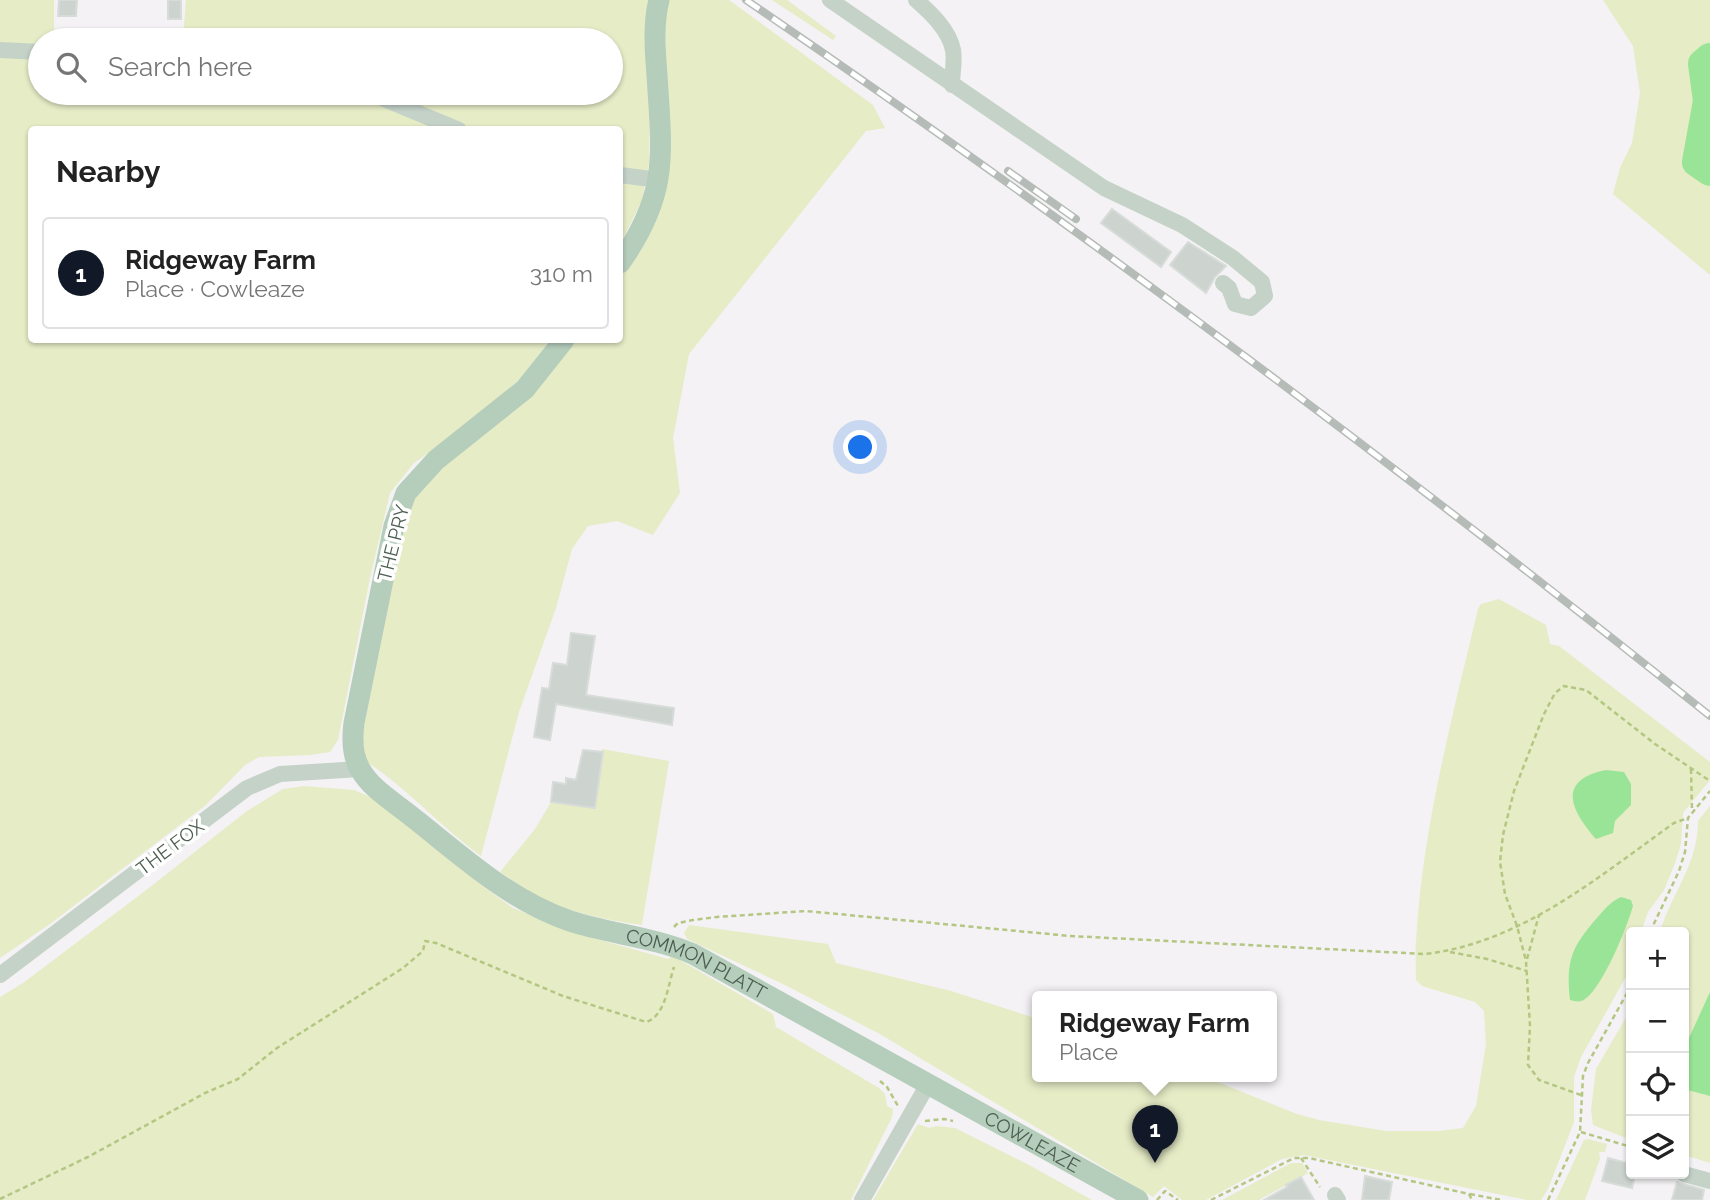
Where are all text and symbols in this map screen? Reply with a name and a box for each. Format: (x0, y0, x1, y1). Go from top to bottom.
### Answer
search box (28, 28, 623, 105)
icon: search (52, 48, 90, 86)
text: Search here (108, 52, 252, 82)
text: Nearby (56, 154, 160, 189)
text: Ridgeway Farm (125, 245, 316, 275)
text: 1 (75, 260, 87, 287)
text: 310 m (530, 260, 593, 287)
text: Place · Cowleaze (125, 275, 305, 302)
your location (843, 430, 877, 464)
street label: THE PRY (373, 502, 413, 584)
street label: THE FOX (132, 815, 208, 879)
street label: COMMON PLATT (624, 924, 771, 1004)
map controls (1626, 927, 1689, 1179)
button: + (1626, 927, 1689, 990)
button: − (1626, 990, 1689, 1053)
popup (1032, 991, 1277, 1082)
text: Ridgeway Farm (1059, 1008, 1250, 1038)
text: Place (1059, 1038, 1118, 1065)
button: locate (1626, 1053, 1689, 1116)
pin: 1 (1132, 1105, 1178, 1163)
street label: COWLEAZE (981, 1106, 1084, 1177)
button: layers (1626, 1116, 1689, 1179)

